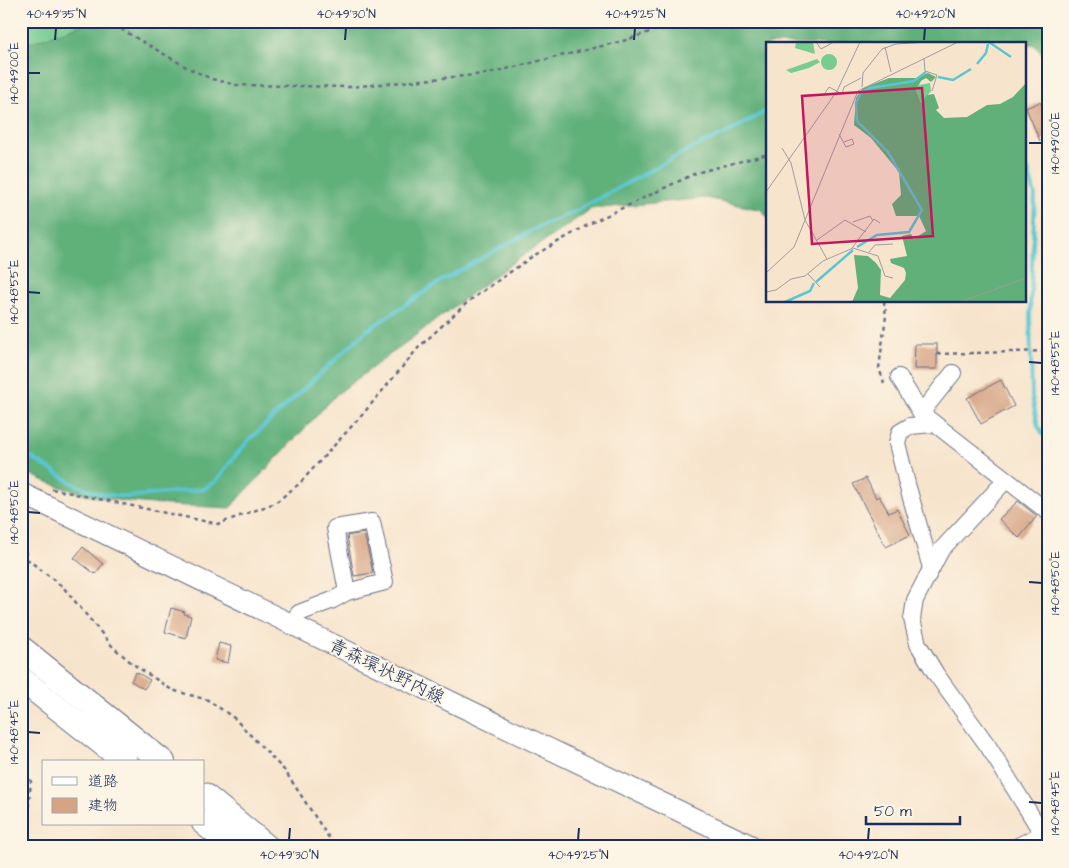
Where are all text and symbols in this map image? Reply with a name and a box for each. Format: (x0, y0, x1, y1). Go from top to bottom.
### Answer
text: 40°49'35"N (26, 6, 87, 23)
text: 40°49'30"N (316, 6, 376, 23)
text: 40°49'25"N (604, 6, 666, 23)
text: 40°49'20"N (895, 6, 956, 23)
text: 140°49'00"E (6, 42, 23, 104)
inset map (766, 42, 1026, 302)
text: 140°49'00"E (1047, 112, 1064, 174)
text: 140°48'55"E (6, 260, 23, 324)
text: 140°48'55"E (1047, 331, 1064, 395)
text: 140°48'50"E (6, 480, 23, 544)
text: 140°48'50"E (1047, 551, 1064, 615)
street label: 青森環状野内線 (325, 633, 449, 710)
text: 140°48'45"E (6, 700, 23, 764)
legend (42, 760, 205, 826)
text: 道路 (88, 771, 118, 792)
text: 140°48'45"E (1047, 771, 1064, 835)
scale bar (866, 793, 960, 825)
text: 建物 (88, 795, 118, 816)
text: 50 m (874, 801, 912, 822)
text: 40°49'30"N (259, 847, 319, 864)
text: 40°49'25"N (547, 847, 609, 864)
text: 40°49'20"N (838, 847, 899, 864)

